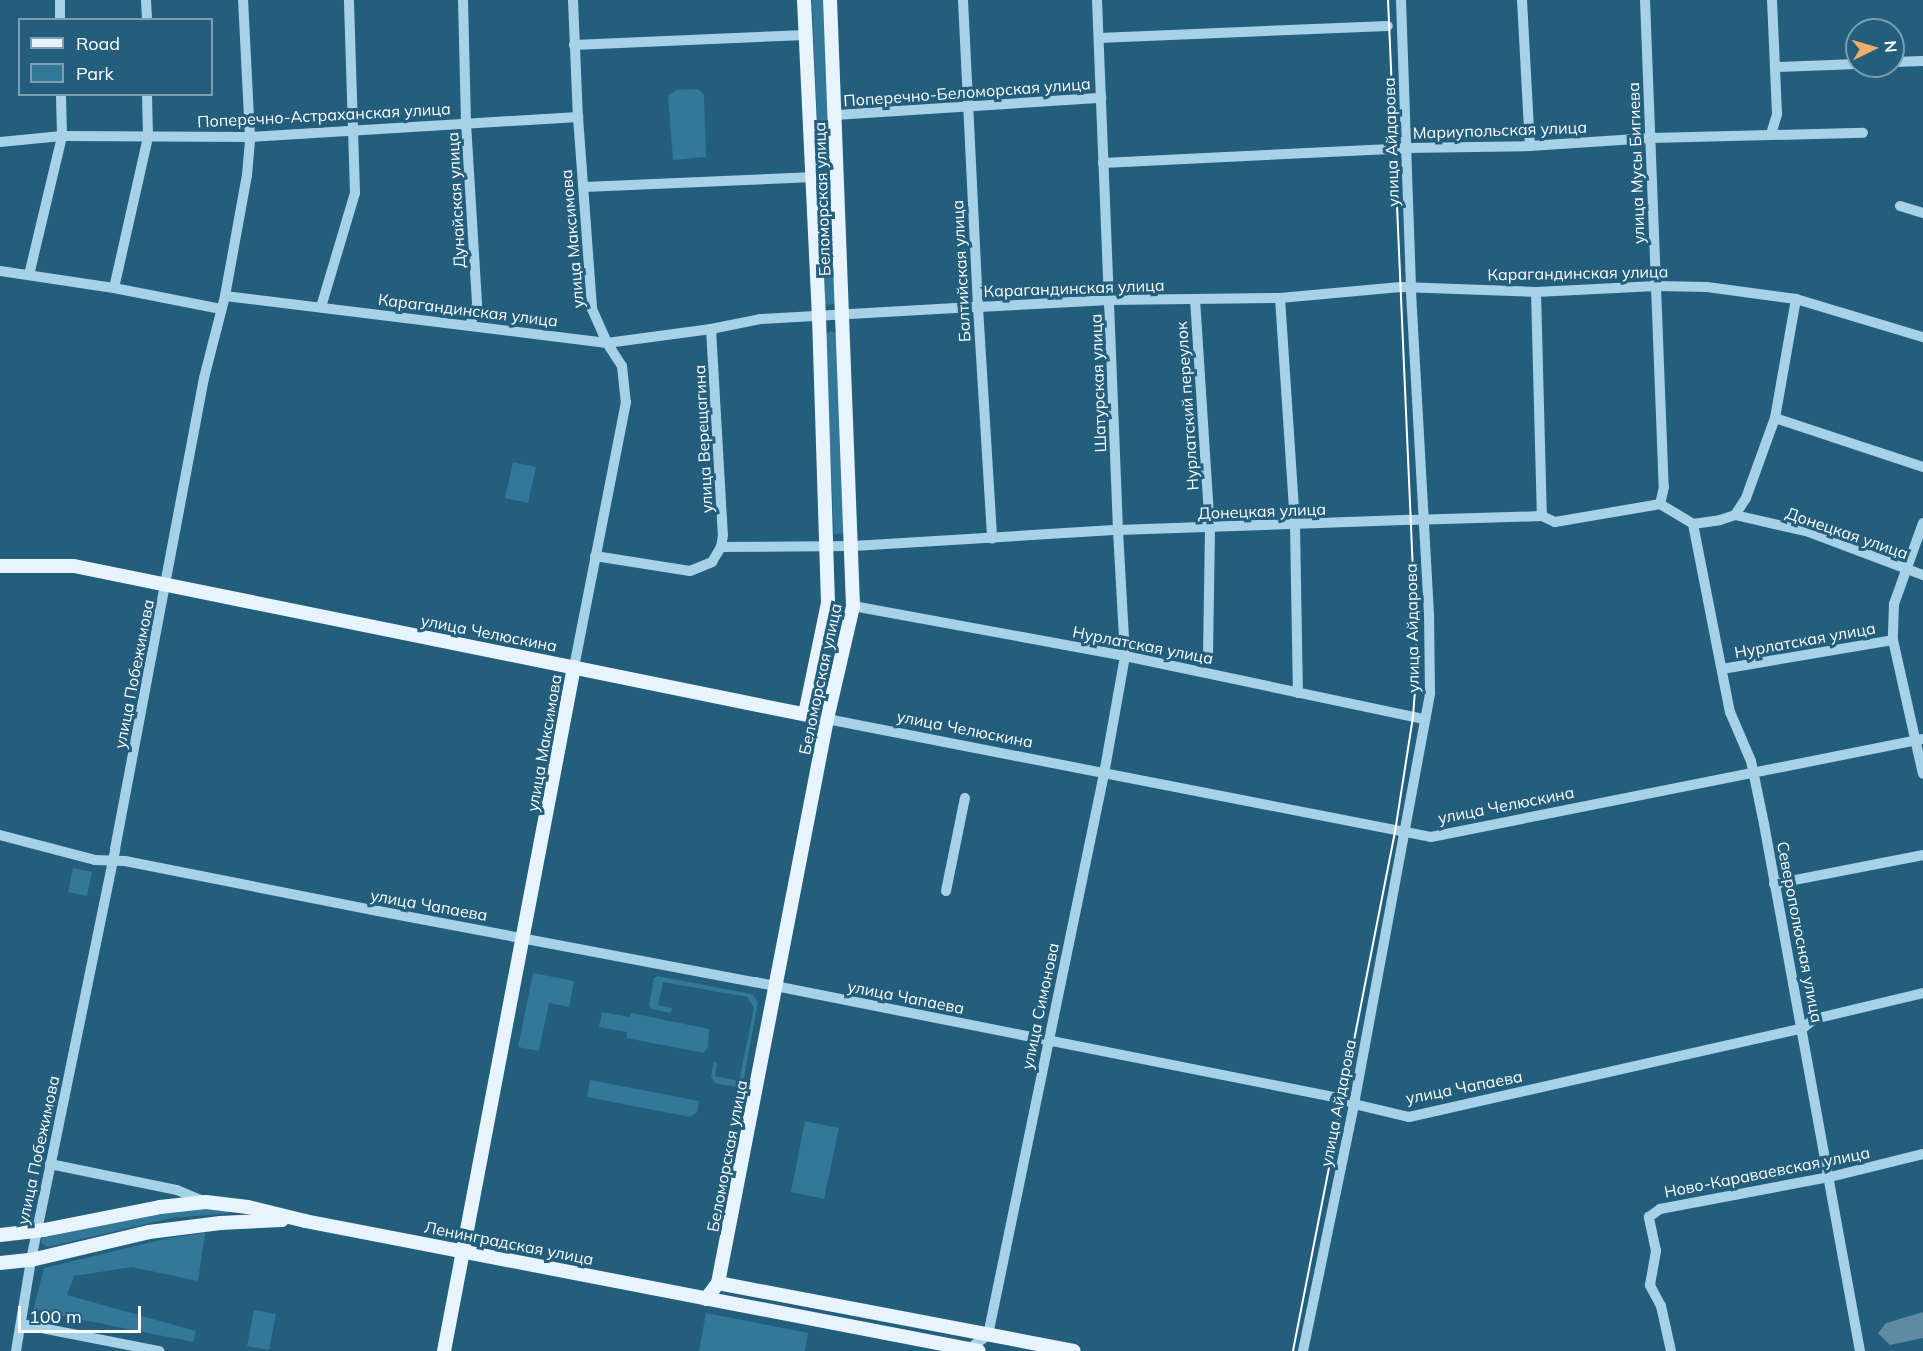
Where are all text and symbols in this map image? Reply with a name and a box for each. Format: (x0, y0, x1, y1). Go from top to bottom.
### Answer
legend (18, 18, 213, 96)
north arrow (1845, 18, 1905, 78)
text: Road (76, 32, 120, 55)
text: N (1880, 40, 1901, 54)
text: Park (76, 62, 114, 85)
street label: Поперечно-Беломорская улица (843, 74, 1091, 110)
street label: улица Айдарова (1379, 77, 1403, 207)
street label: улица Мусы Бигиева (1624, 82, 1648, 244)
street label: Поперечно-Астраханская улица (197, 99, 451, 131)
street label: Мариупольская улица (1413, 117, 1587, 143)
street label: Беломорская улица (810, 122, 834, 276)
street label: Дунайская улица (443, 132, 469, 268)
street label: улица Максимова (556, 169, 588, 309)
street label: Балтийская улица (948, 199, 974, 343)
street label: Карагандинская улица (1487, 262, 1669, 284)
street label: Карагандинская улица (983, 275, 1165, 301)
street label: Карагандинская улица (377, 289, 559, 331)
street label: Шатурская улица (1086, 313, 1110, 453)
street label: Нурлатский переулок (1172, 321, 1202, 491)
street label: улица Верещагина (690, 364, 716, 514)
street label: Донецкая улица (1198, 499, 1326, 523)
street label: Донецкая улица (1783, 503, 1911, 563)
street label: улица Айдарова (1401, 563, 1423, 693)
street label: улица Побежимова (110, 598, 158, 750)
street label: Беломорская улица (795, 602, 845, 756)
street label: улица Челюскина (419, 610, 559, 656)
street label: Нурлатская улица (1733, 618, 1877, 662)
street label: Нурлатская улица (1071, 622, 1215, 668)
street label: улица Максимова (522, 673, 566, 813)
street label: улица Челюскина (895, 706, 1035, 752)
street label: улица Челюскина (1436, 782, 1576, 828)
street label: Северополюсная улица (1773, 840, 1827, 1024)
street label: улица Чапаева (369, 885, 489, 925)
street label: улица Симонова (1017, 941, 1063, 1071)
street label: улица Чапаева (846, 976, 966, 1018)
street label: улица Айдарова (1316, 1038, 1360, 1168)
street label: улица Чапаева (1404, 1066, 1524, 1108)
street label: улица Побежимова (13, 1074, 63, 1226)
street label: Беломорская улица (703, 1078, 751, 1234)
street label: Ново-Караваевская улица (1663, 1143, 1871, 1201)
street label: Ленинградская улица (423, 1217, 595, 1269)
scale bar (21, 1294, 144, 1332)
text: 100 m (29, 1305, 82, 1328)

